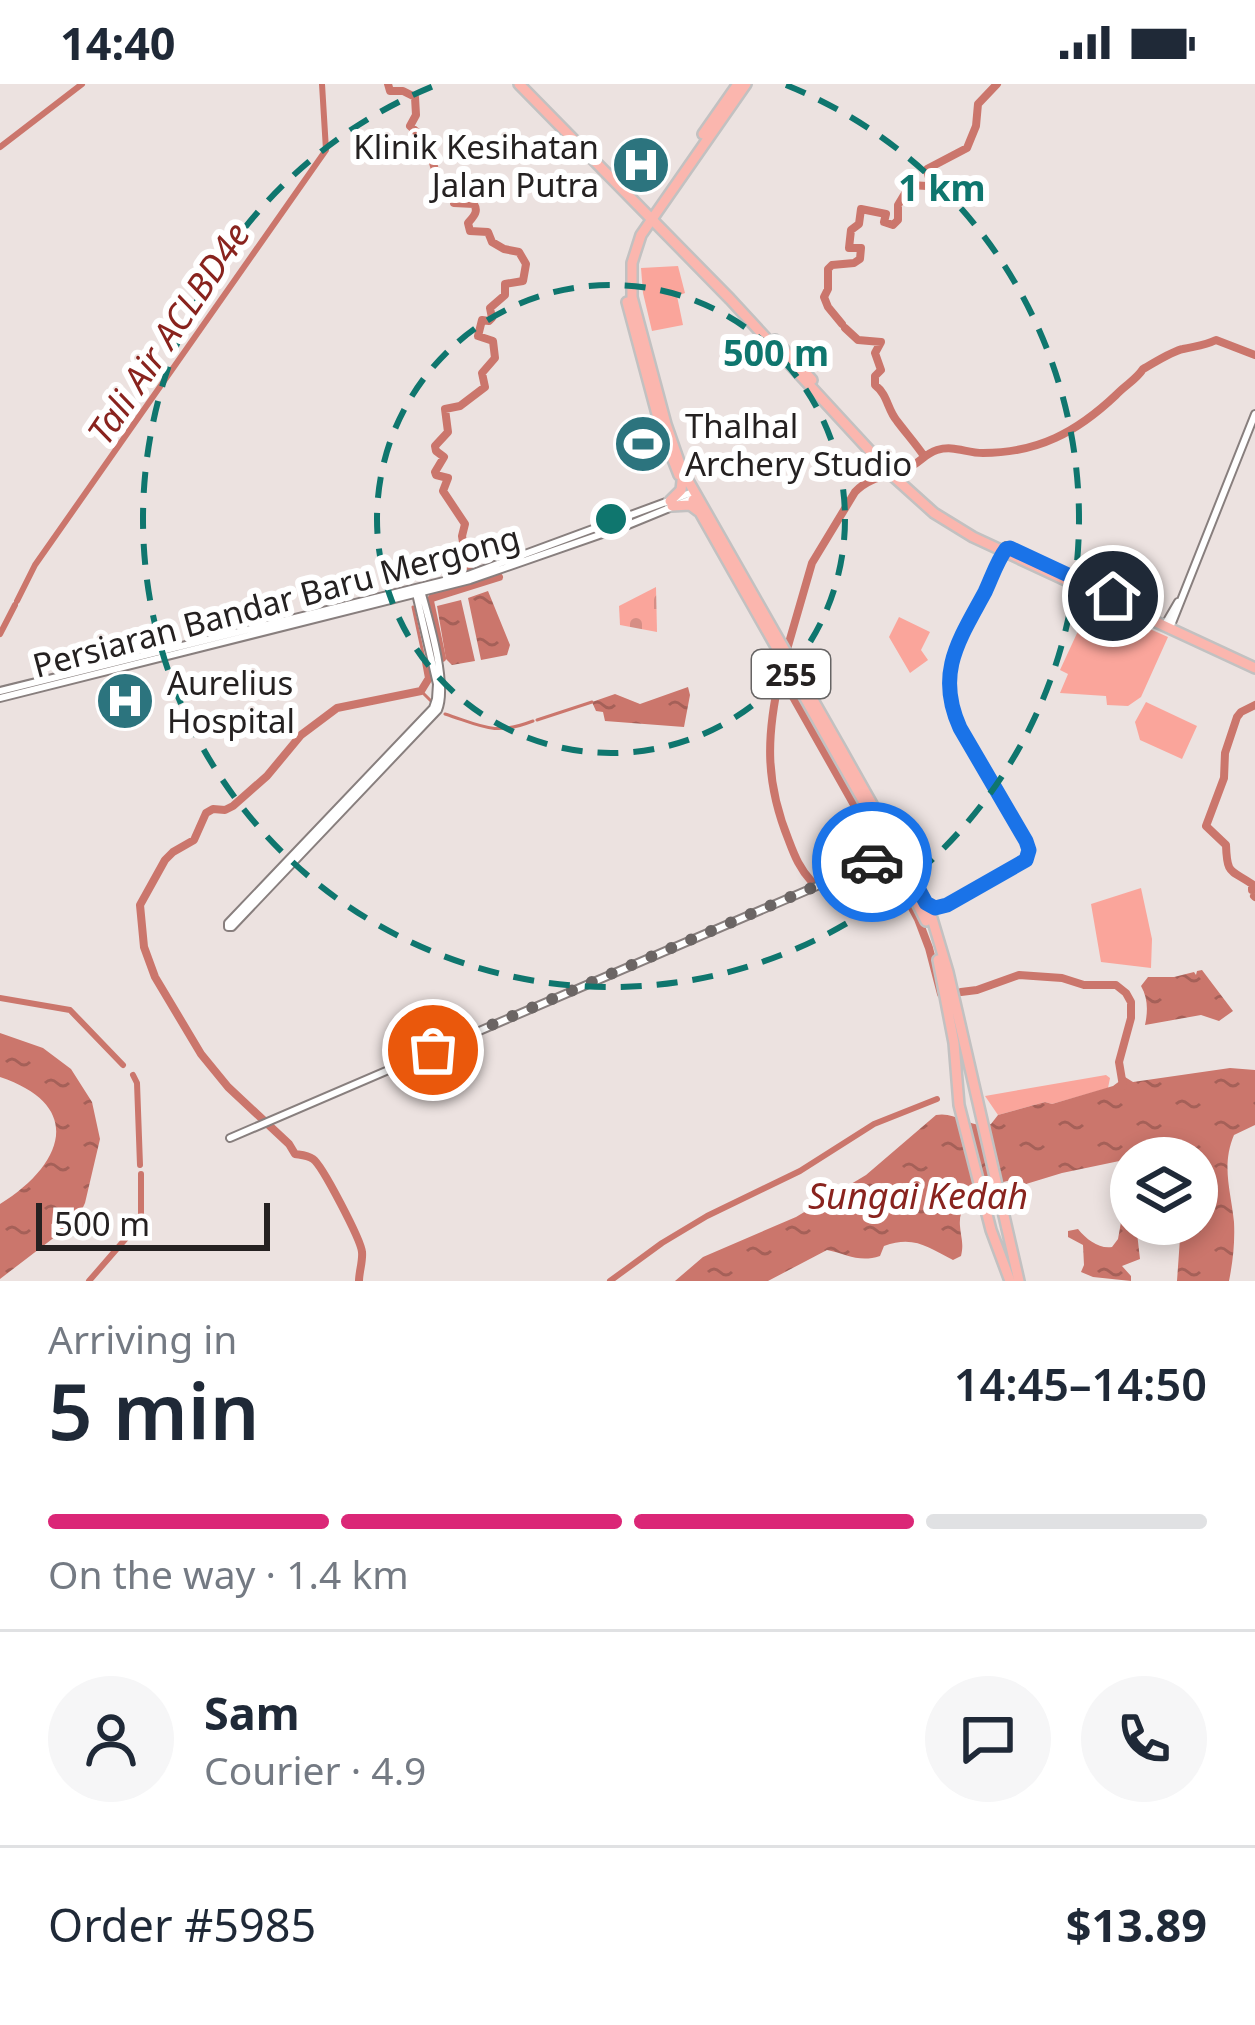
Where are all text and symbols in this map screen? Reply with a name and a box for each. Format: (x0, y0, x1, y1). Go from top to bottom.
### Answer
text: 14:40 (60, 12, 176, 73)
place label: Klinik Kesihatan Jalan Putra (353, 124, 599, 207)
hospital icon: Klinik Kesihatan Jalan Putra (610, 134, 672, 196)
text: 1 km (898, 163, 986, 212)
water label: Tali Air ACLBD4e (76, 212, 260, 454)
text: 500 m (723, 328, 829, 377)
place label: Thalhal Archery Studio (685, 403, 912, 486)
sports icon: Thalhal Archery Studio (612, 413, 674, 475)
centre of rings (590, 498, 632, 540)
street label: Persiaran Bandar Baru Mergong (28, 514, 524, 688)
pin (1062, 545, 1164, 647)
icon: home (1080, 563, 1146, 629)
road number: 255 (752, 650, 830, 698)
place label: Aurelius Hospital (167, 660, 295, 743)
hospital icon: Aurelius Hospital (94, 670, 156, 732)
courier (812, 802, 932, 922)
icon: car (839, 829, 905, 895)
pin (382, 999, 484, 1101)
icon: bag (400, 1017, 466, 1083)
map controls (1110, 1137, 1218, 1245)
button: layers (1110, 1137, 1218, 1245)
water label: Sungai Kedah (808, 1171, 1028, 1220)
scale bar (36, 1197, 270, 1250)
text: 500 m (54, 1201, 150, 1246)
text: Arriving in (48, 1312, 237, 1365)
text: 14:45–14:50 (954, 1353, 1207, 1414)
text: 5 min (48, 1357, 260, 1463)
text: On the way · 1.4 km (48, 1547, 409, 1600)
button: person (48, 1676, 174, 1802)
button: chat (925, 1676, 1051, 1802)
button: phone (1081, 1676, 1207, 1802)
text: Sam (204, 1682, 300, 1743)
text: Courier · 4.9 (204, 1743, 426, 1796)
text: Order #5985 (48, 1894, 316, 1955)
text: $13.89 (1066, 1894, 1207, 1955)

